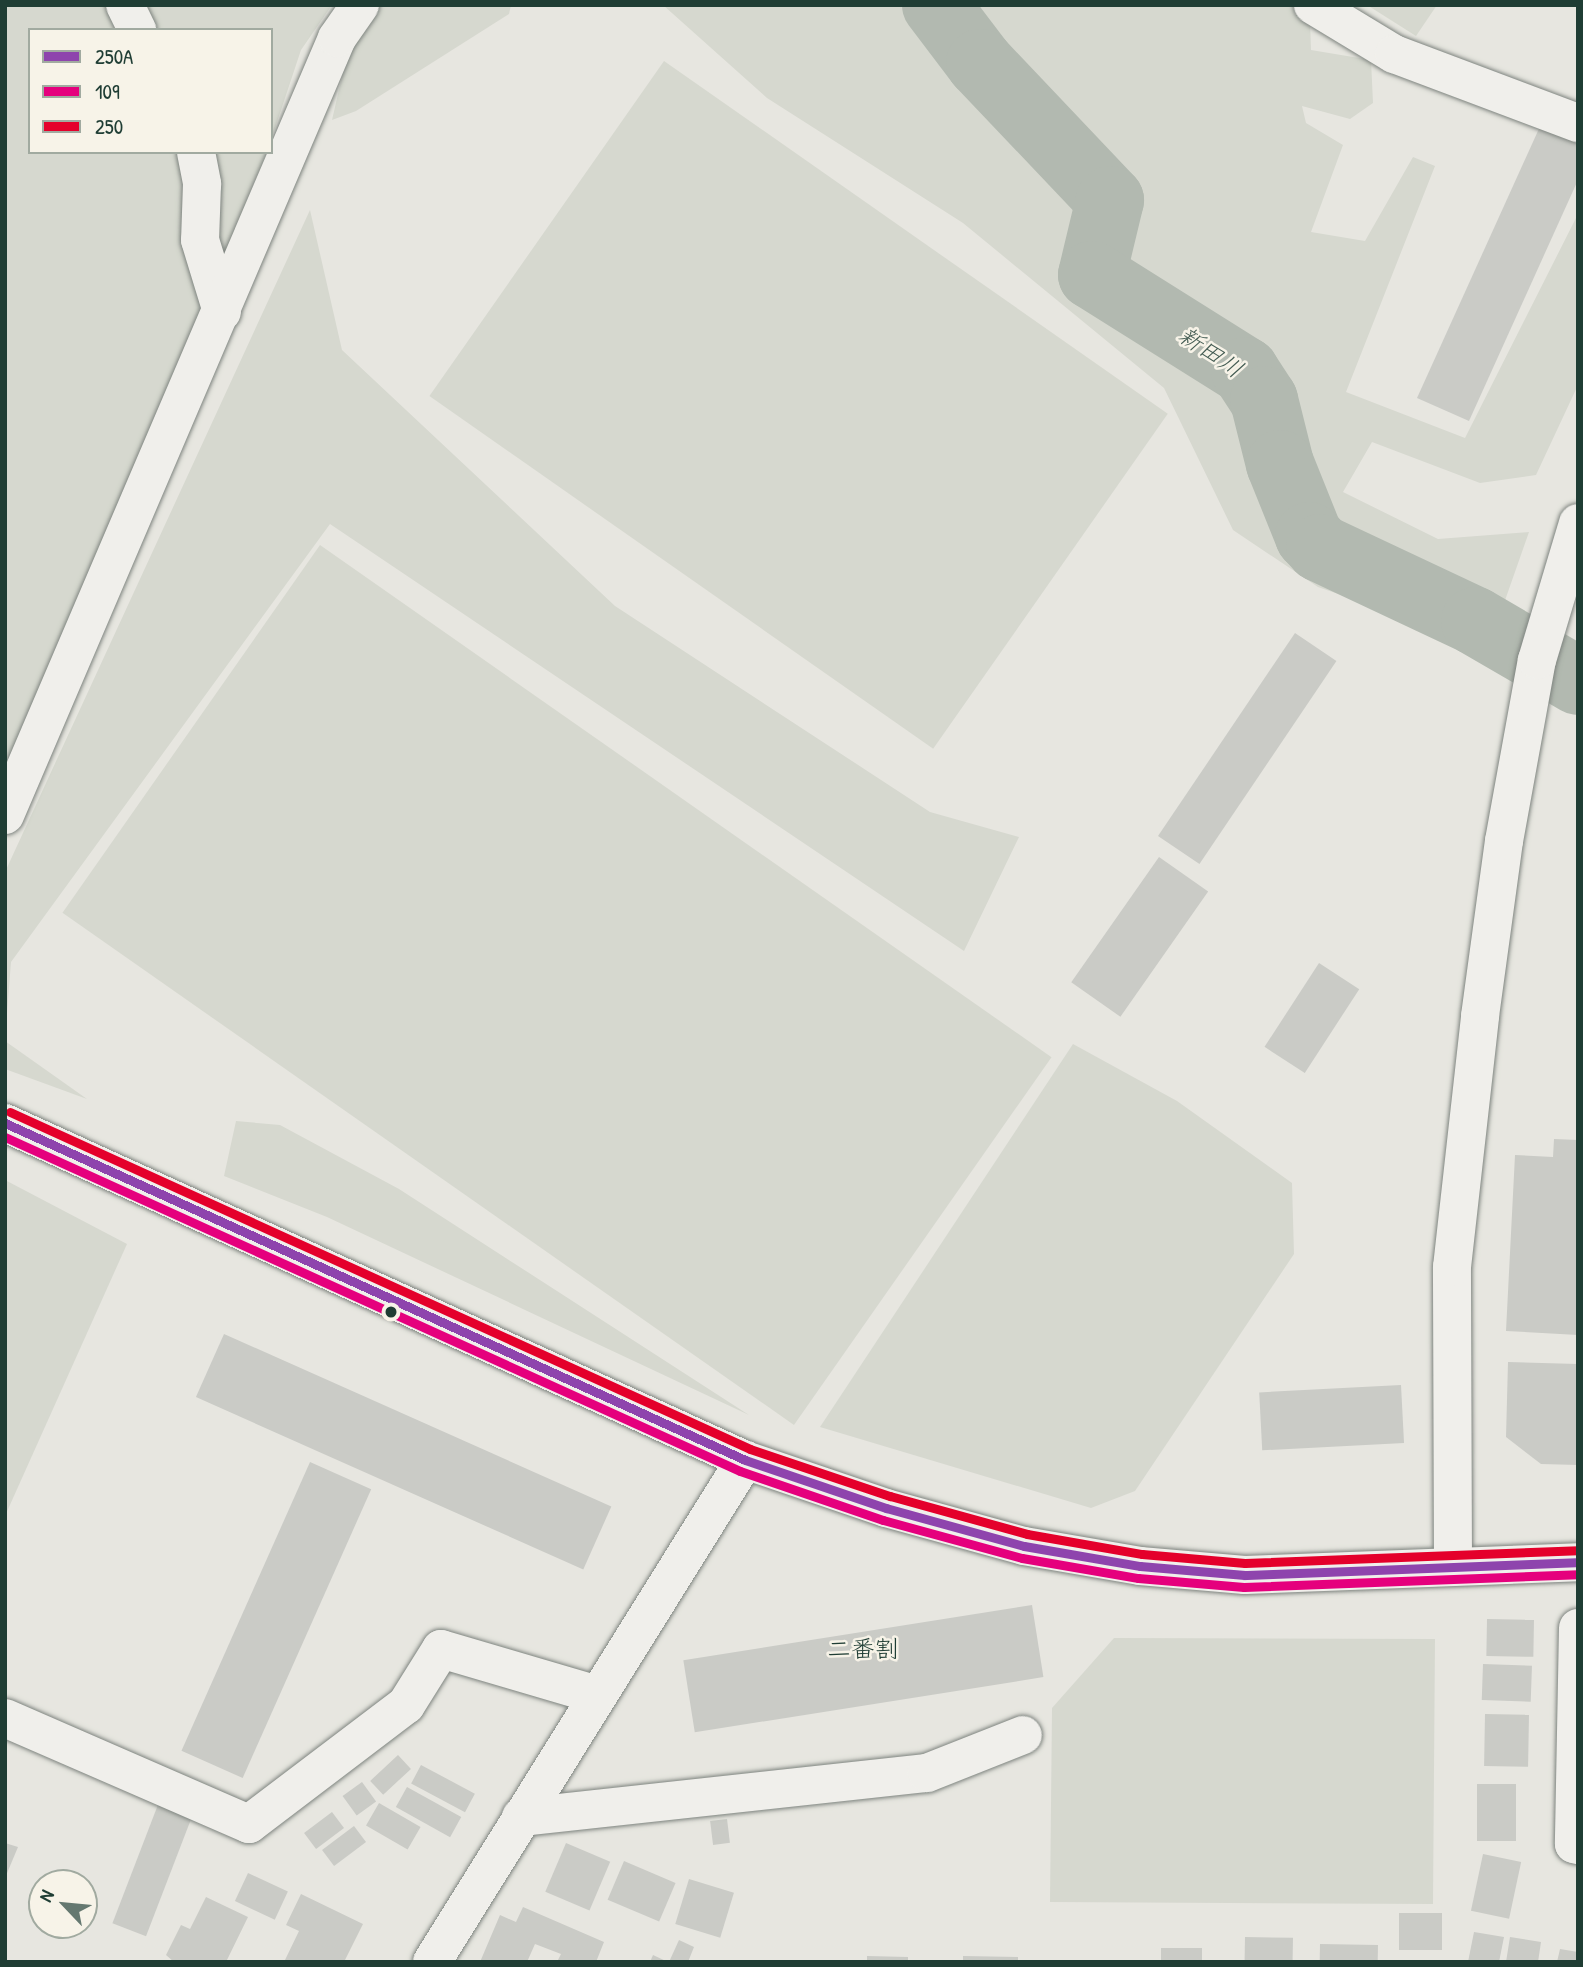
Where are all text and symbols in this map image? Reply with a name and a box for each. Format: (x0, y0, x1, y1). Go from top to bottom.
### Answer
legend (28, 28, 273, 154)
text: 250A (95, 42, 133, 71)
text: 109 (95, 77, 120, 106)
text: 250 (95, 112, 123, 141)
water label: 新田川 (1173, 320, 1249, 384)
unlabelled marker (384, 1305, 398, 1319)
district label: 二番割 (827, 1635, 899, 1663)
north arrow (28, 1869, 98, 1939)
text: N (32, 1885, 60, 1906)

